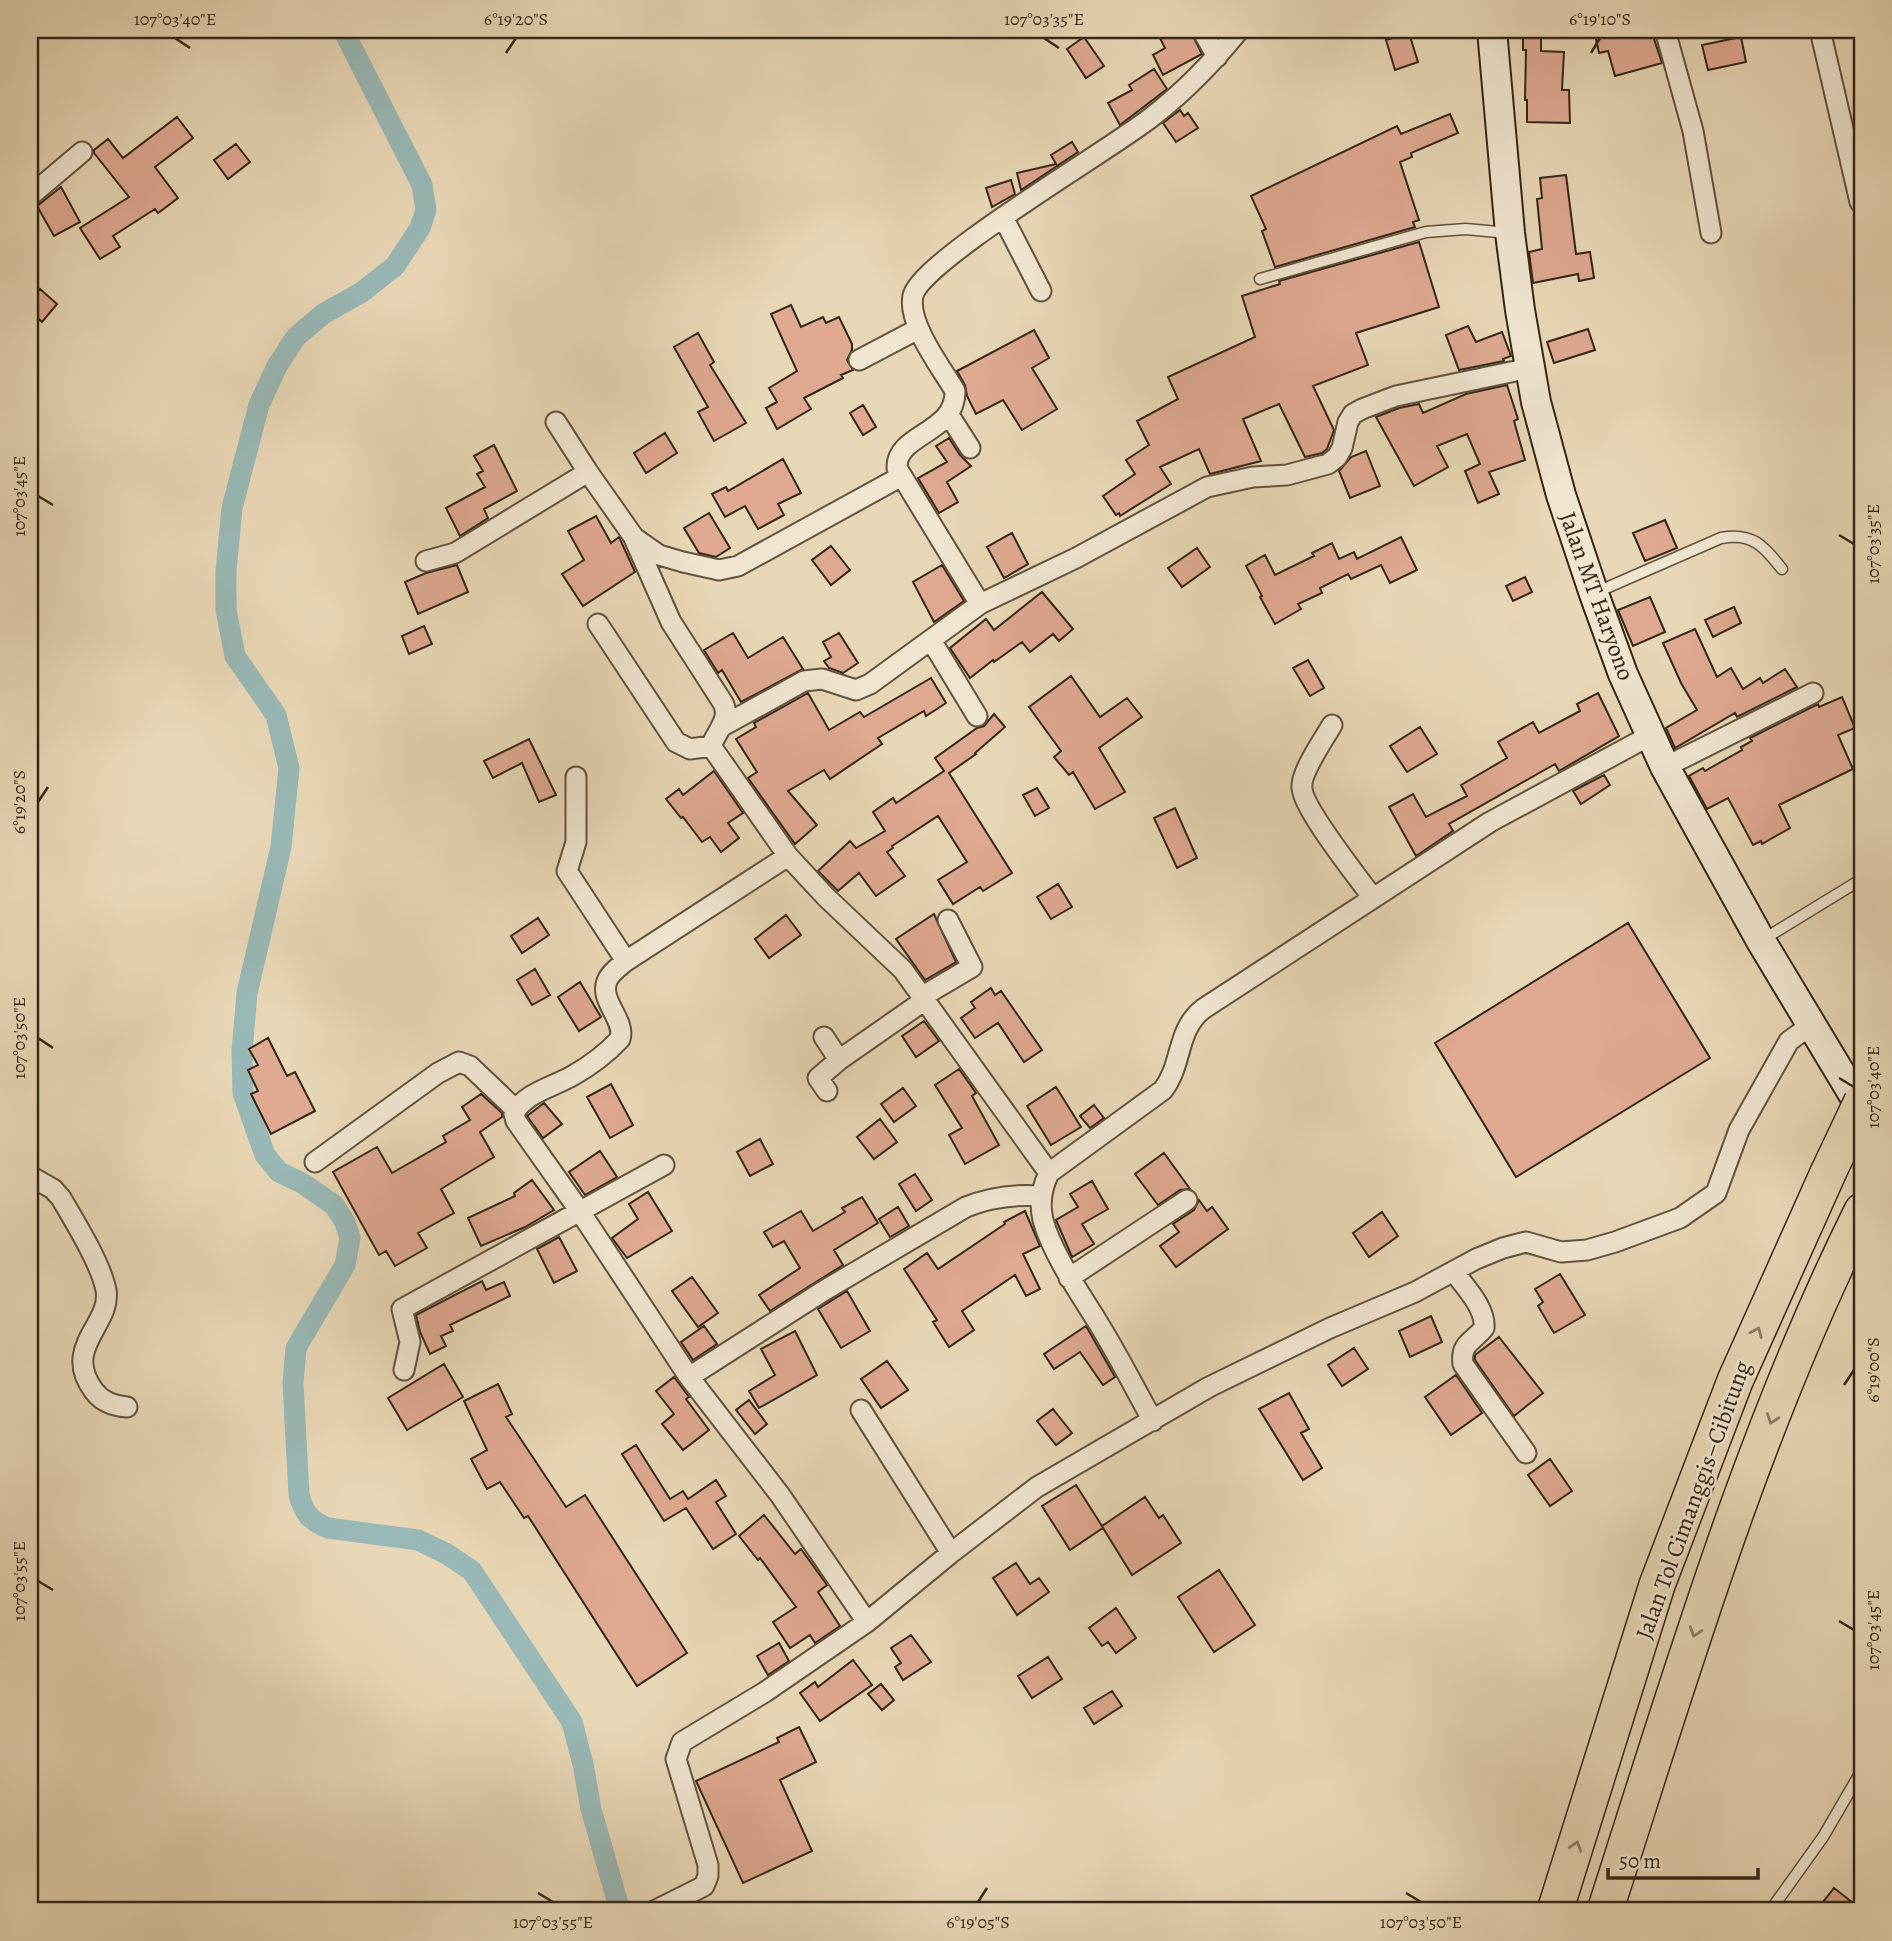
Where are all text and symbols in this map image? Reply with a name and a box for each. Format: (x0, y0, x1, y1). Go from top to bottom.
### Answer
text: 107°03'40"E (134, 7, 216, 31)
text: 6°19'20"S (484, 7, 548, 31)
text: 107°03'35"E (1004, 7, 1084, 31)
text: 6°19'10"S (1569, 7, 1631, 31)
text: 107°03'45"E (7, 456, 31, 536)
text: 107°03'35"E (1861, 504, 1885, 584)
street label: Jalan MT Haryono (1552, 507, 1642, 685)
text: 6°19'20"S (7, 770, 31, 834)
text: 107°03'50"E (7, 997, 31, 1079)
text: 107°03'40"E (1861, 1046, 1885, 1128)
one-way arrow (1749, 1326, 1763, 1339)
text: 6°19'00"S (1861, 1337, 1885, 1403)
street label: Jalan Tol Cimanggis–Cibitung (1628, 1356, 1758, 1644)
one-way arrow (1767, 1412, 1781, 1424)
text: 107°03'55"E (7, 1541, 31, 1621)
text: 107°03'45"E (1861, 1590, 1885, 1670)
one-way arrow (1688, 1626, 1703, 1638)
scale bar (1608, 1836, 1759, 1880)
one-way arrow (1567, 1840, 1582, 1852)
text: 50 m (1619, 1847, 1661, 1875)
text: 107°03'55"E (513, 1910, 593, 1934)
text: 6°19'05"S (946, 1910, 1010, 1934)
text: 107°03'50"E (1380, 1910, 1462, 1934)

